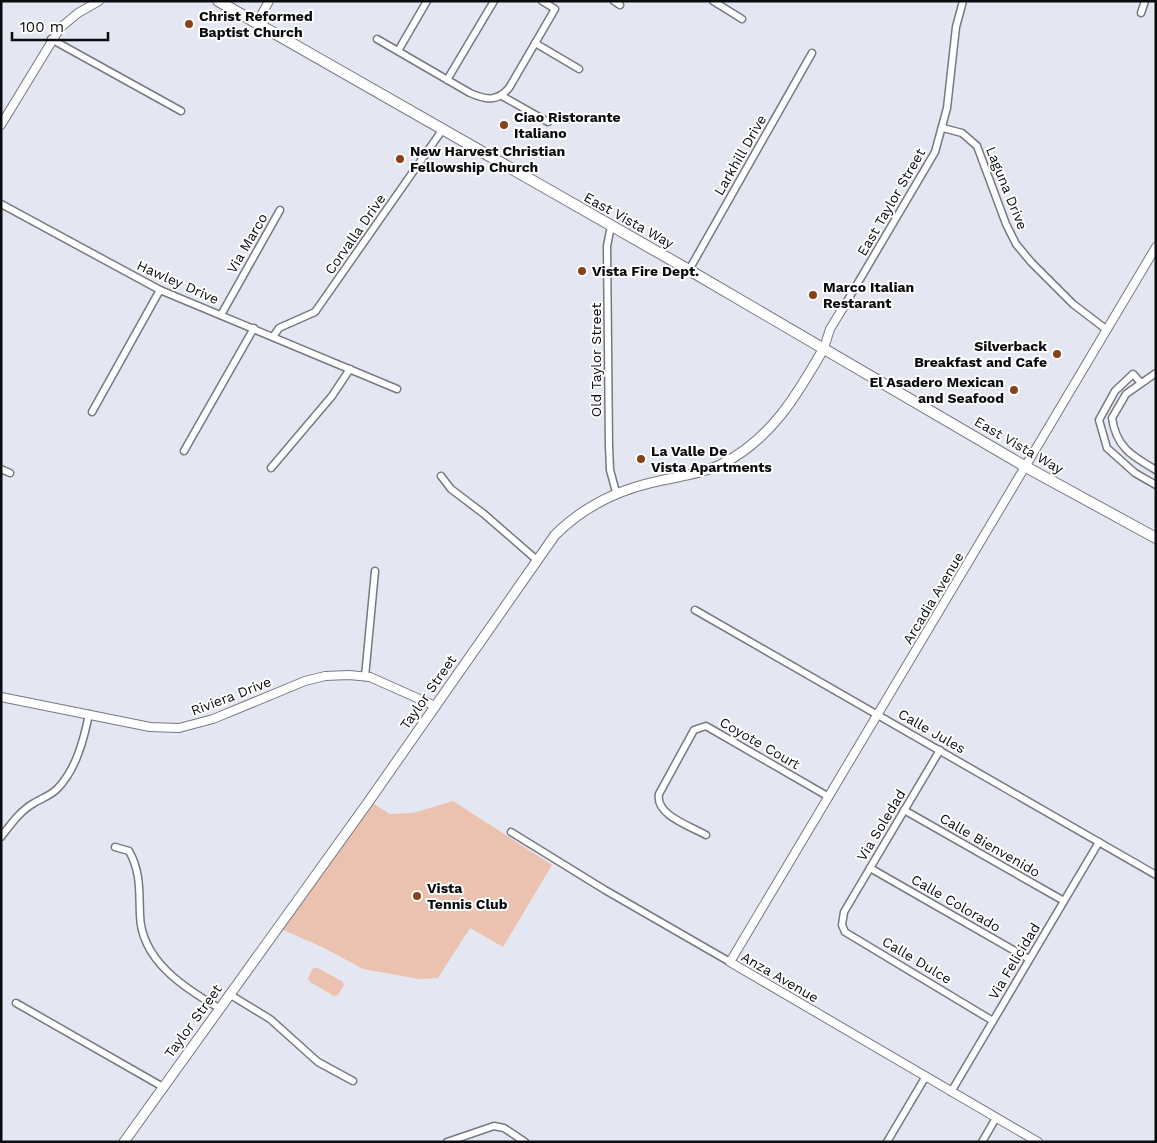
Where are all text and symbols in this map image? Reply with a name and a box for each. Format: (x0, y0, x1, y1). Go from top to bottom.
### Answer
place label: Christ Reformed Baptist Church (199, 8, 313, 40)
scale bar (12, 10, 109, 42)
text: 100 m (20, 18, 64, 36)
marker: Christ Reformed Baptist Church (183, 18, 195, 30)
place label: Ciao Ristorante Italiano (514, 109, 621, 141)
street label: Larkhill Drive (711, 112, 769, 198)
marker: Ciao Ristorante Italiano (498, 119, 510, 131)
place label: New Harvest Christian Fellowship Church (410, 143, 565, 175)
street label: Laguna Drive (983, 144, 1031, 232)
street label: East Taylor Street (854, 145, 928, 259)
marker: New Harvest Christian Fellowship Church (394, 153, 406, 165)
street label: East Vista Way (581, 189, 677, 252)
street label: Corvalla Drive (321, 191, 389, 277)
street label: Via Marco (223, 210, 271, 276)
street label: Hawley Drive (134, 257, 222, 307)
place label: Vista Fire Dept. (592, 263, 699, 279)
marker: Vista Fire Dept. (576, 265, 588, 277)
place label: Marco Italian Restarant (823, 279, 914, 311)
marker: Marco Italian Restarant (807, 289, 819, 301)
street label: Old Taylor Street (588, 303, 604, 417)
place label: Silverback Breakfast and Cafe (914, 338, 1047, 370)
marker: Silverback Breakfast and Cafe (1051, 348, 1063, 360)
place label: El Asadero Mexican and Seafood (869, 374, 1004, 406)
marker: El Asadero Mexican and Seafood (1008, 384, 1020, 396)
street label: East Vista Way (972, 413, 1067, 477)
place label: La Valle De Vista Apartments (651, 443, 772, 475)
marker: La Valle De Vista Apartments (635, 453, 647, 465)
street label: Arcadia Avenue (899, 549, 967, 647)
street label: Taylor Street (397, 652, 460, 732)
street label: Riviera Drive (189, 673, 273, 719)
street label: Calle Jules (896, 705, 968, 757)
street label: Coyote Court (717, 714, 803, 772)
street label: Via Soledad (853, 786, 909, 864)
street label: Calle Bienvenido (937, 810, 1043, 880)
street label: Calle Colorado (909, 871, 1003, 935)
place label: Vista Tennis Club (427, 880, 508, 912)
marker: Vista Tennis Club (411, 890, 423, 902)
street label: Via Felicidad (985, 920, 1043, 1002)
street label: Calle Dulce (879, 933, 955, 987)
street label: Anza Avenue (738, 948, 822, 1006)
street label: Taylor Street (161, 981, 225, 1061)

